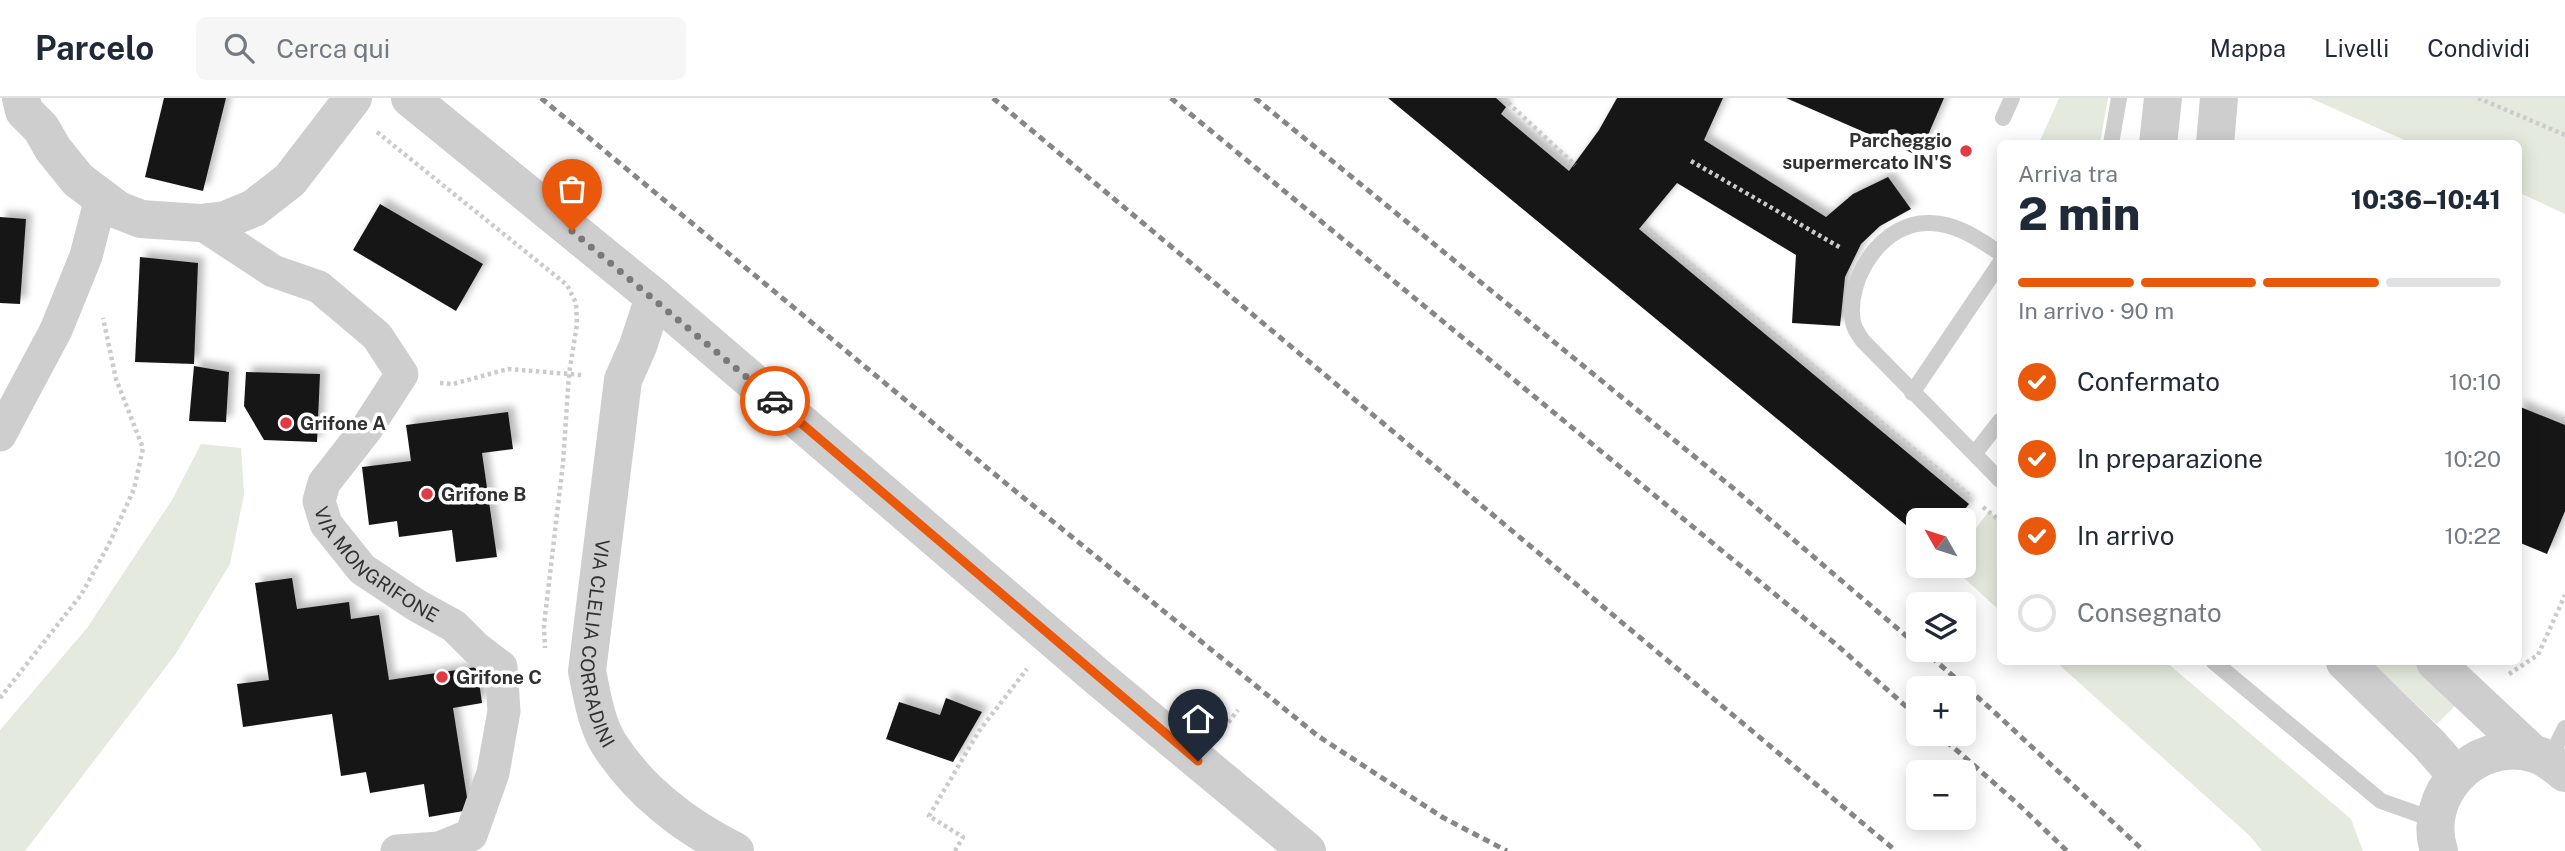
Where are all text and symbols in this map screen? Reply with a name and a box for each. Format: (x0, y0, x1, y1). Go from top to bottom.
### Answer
search box (196, 17, 686, 80)
text: Parcelo (35, 29, 154, 67)
icon: search (220, 29, 258, 67)
text: Cerca qui (276, 33, 390, 64)
text: Mappa (2210, 34, 2286, 62)
text: Livelli (2324, 34, 2389, 62)
text: Condividi (2427, 34, 2530, 62)
place label: Parcheggio supermercato IN'S (1782, 129, 1952, 173)
marker: Parcheggio supermercato IN'S (1958, 143, 1974, 159)
pin (542, 159, 602, 231)
text: Arriva tra (2018, 160, 2118, 187)
icon: bag (553, 170, 591, 208)
text: 10:36–10:41 (2351, 184, 2501, 215)
text: 2 min (2018, 186, 2140, 240)
text: In arrivo · 90 m (2018, 297, 2174, 324)
icon: check (2018, 363, 2056, 401)
courier (740, 366, 810, 436)
text: Confermato (2077, 366, 2220, 397)
text: 10:10 (2449, 368, 2501, 395)
icon: car (756, 382, 794, 420)
place label: Grifone A (300, 412, 386, 434)
marker: Grifone A (278, 415, 294, 431)
icon: check (2018, 440, 2056, 478)
text: In preparazione (2077, 443, 2263, 474)
text: 10:20 (2444, 445, 2501, 472)
place label: Grifone B (441, 483, 526, 505)
marker: Grifone B (419, 486, 435, 502)
street label: VIA MONGRIFONE (310, 504, 443, 627)
north arrow (1906, 508, 1976, 578)
map controls (1906, 508, 1976, 830)
icon: check (2018, 517, 2056, 555)
text: In arrivo (2077, 520, 2174, 551)
text: 10:22 (2445, 522, 2501, 549)
street label: VIA CLELIA CORRADINI (576, 538, 620, 752)
button: layers (1906, 592, 1976, 662)
text: Consegnato (2077, 597, 2222, 628)
place label: Grifone C (456, 666, 542, 688)
marker: Grifone C (434, 669, 450, 685)
button: + (1906, 676, 1976, 746)
pin (1168, 689, 1228, 761)
icon: home (1179, 700, 1217, 738)
button: − (1906, 760, 1976, 830)

